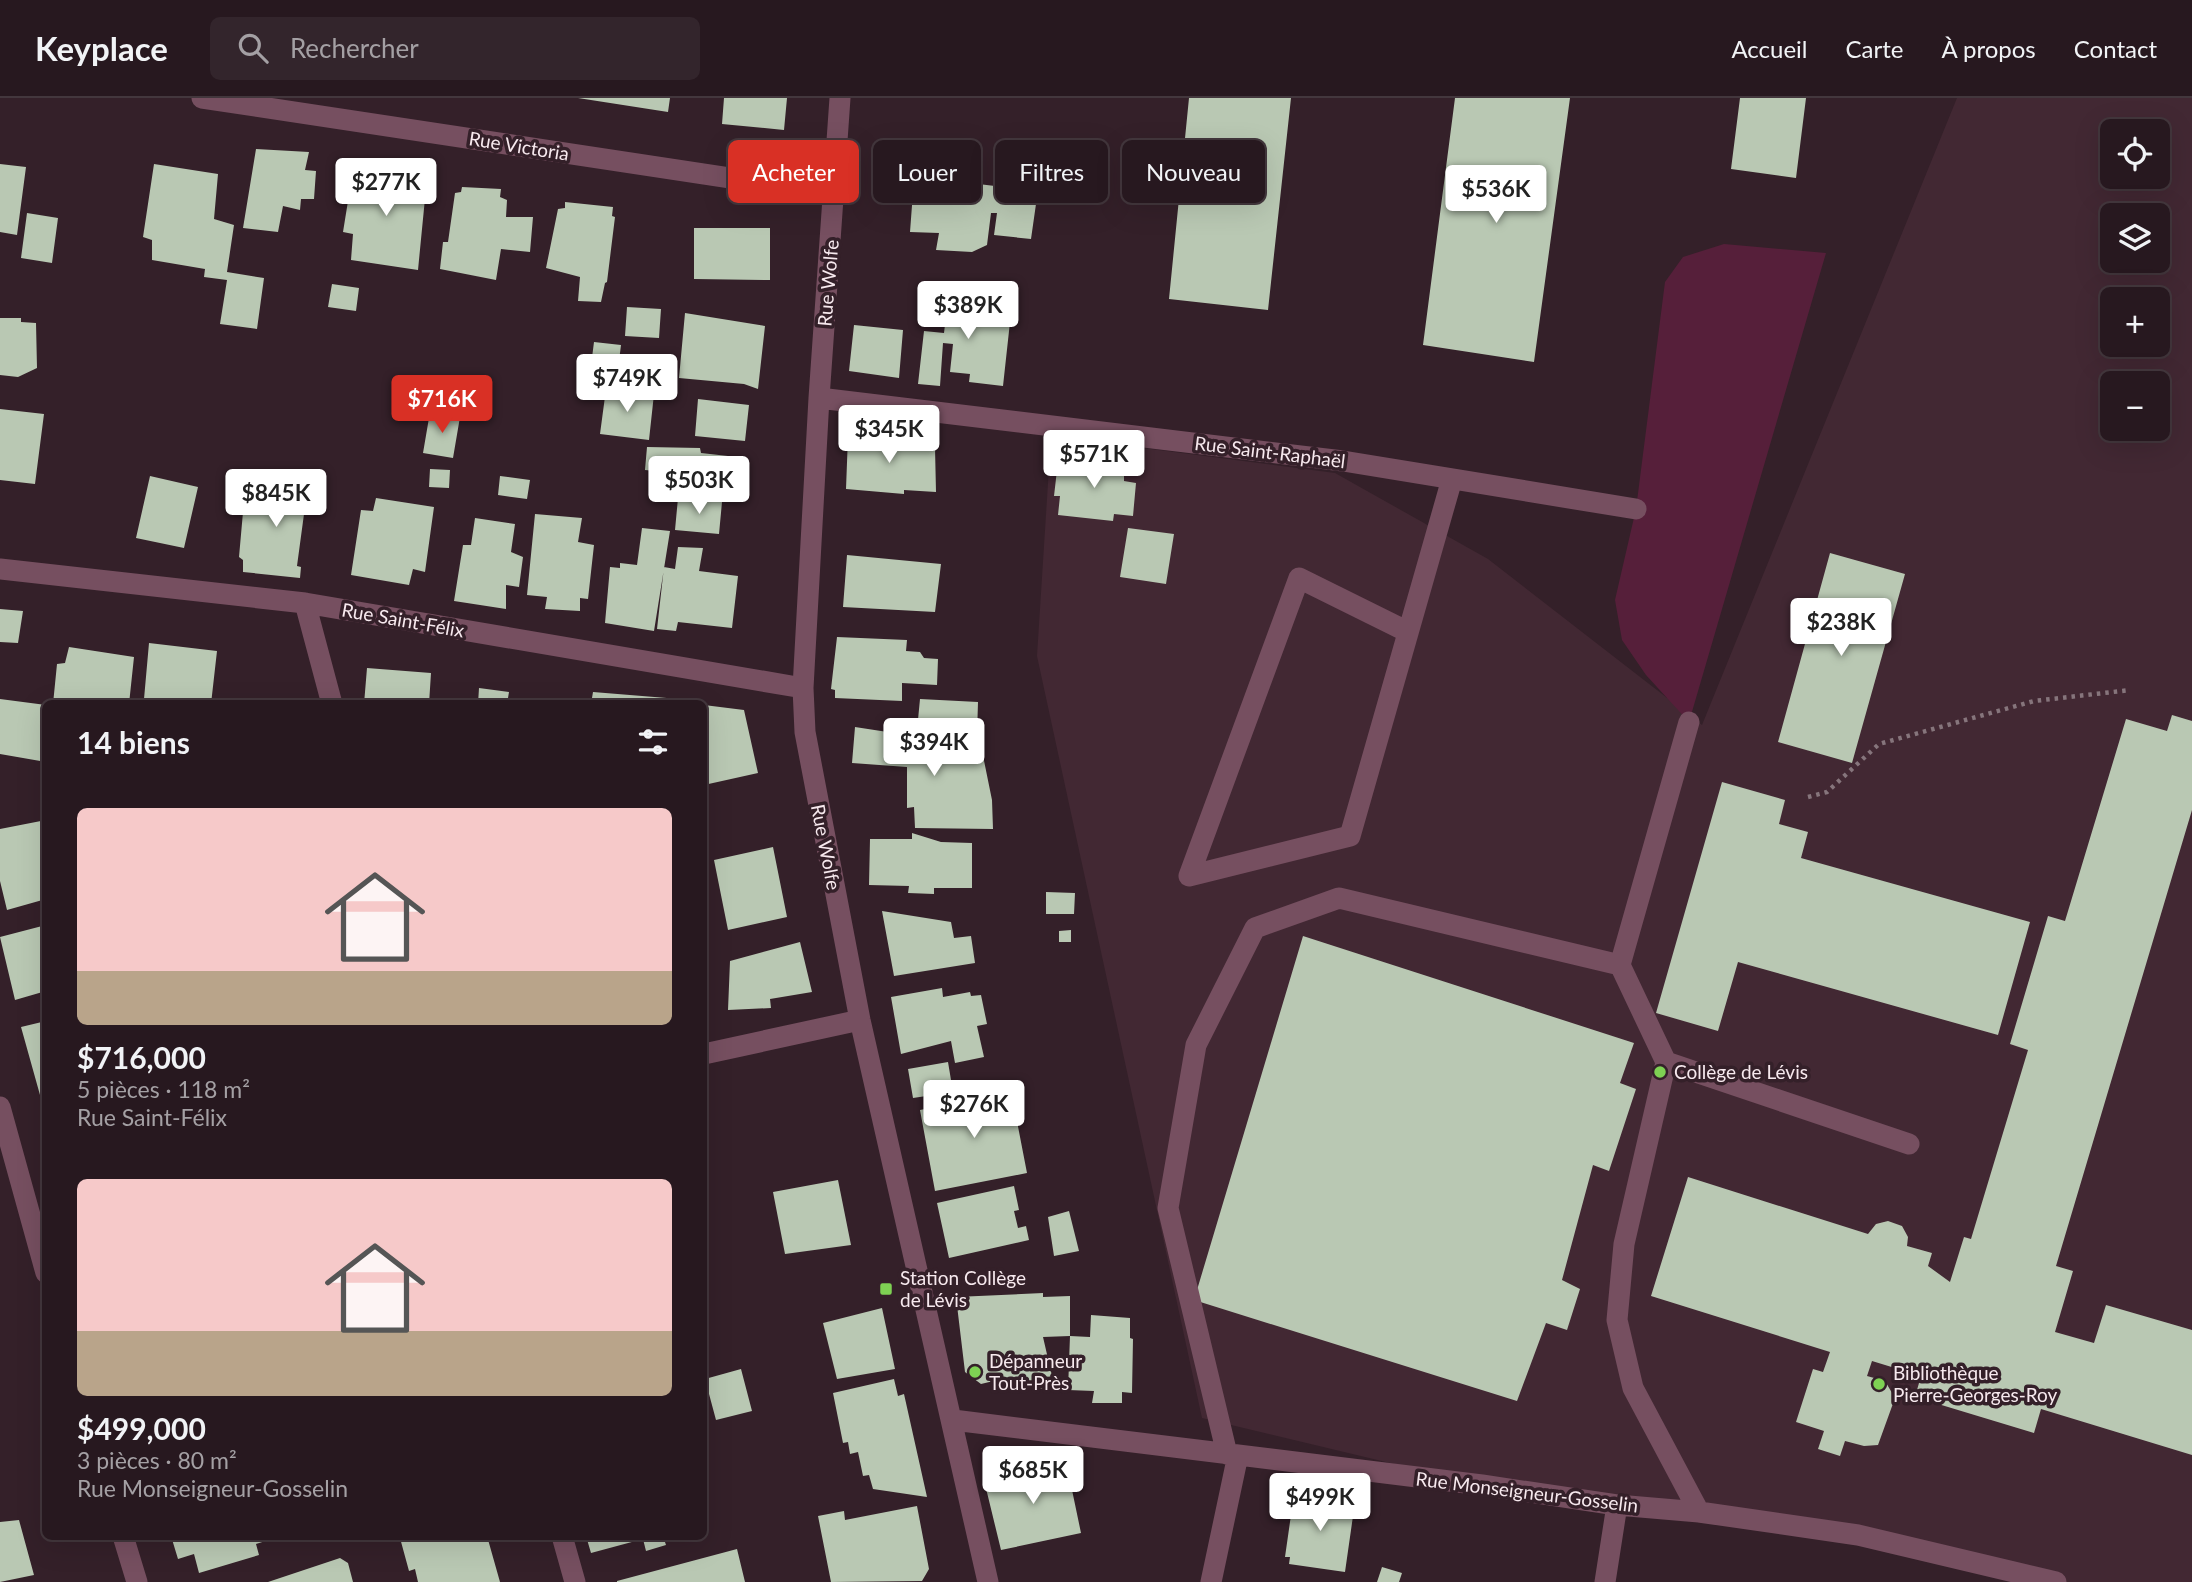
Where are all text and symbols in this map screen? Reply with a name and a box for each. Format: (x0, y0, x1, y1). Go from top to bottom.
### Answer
search box (210, 17, 700, 80)
text: Keyplace (35, 28, 168, 68)
icon: search (234, 29, 272, 67)
text: Rechercher (290, 32, 419, 64)
text: Accueil (1731, 34, 1807, 63)
text: Carte (1845, 34, 1903, 63)
text: À propos (1941, 34, 2036, 63)
text: Contact (2074, 34, 2157, 63)
map controls (2100, 119, 2170, 441)
button: locate (2100, 119, 2170, 189)
street label: Rue Victoria (467, 126, 571, 165)
chip: Acheter (728, 140, 859, 203)
chip: Louer (873, 140, 981, 203)
chip: Filtres (995, 140, 1108, 203)
chip: Nouveau (1122, 140, 1265, 203)
pin: $277K (337, 158, 435, 218)
pin: $536K (1447, 166, 1545, 225)
text: $277K (351, 167, 421, 195)
text: $536K (1461, 174, 1531, 202)
button: layers (2100, 203, 2170, 273)
street label: Rue Wolfe (812, 239, 843, 327)
pin: $389K (919, 282, 1017, 341)
button: + (2100, 287, 2170, 357)
text: $389K (933, 290, 1003, 318)
pin: $749K (578, 354, 676, 414)
text: $749K (592, 363, 662, 391)
button: − (2100, 371, 2170, 441)
pin: $716K (393, 376, 491, 435)
text: $716K (407, 384, 477, 412)
pin: $345K (840, 406, 938, 465)
text: $345K (854, 414, 924, 442)
pin: $571K (1045, 430, 1143, 490)
street label: Rue Saint-Raphaël (1193, 431, 1347, 472)
text: $571K (1059, 439, 1129, 467)
pin: $503K (650, 456, 748, 516)
text: $503K (664, 465, 734, 493)
pin: $845K (227, 470, 325, 529)
text: $845K (241, 478, 311, 506)
street label: Rue Saint-Félix (340, 597, 467, 642)
pin: $238K (1792, 598, 1890, 658)
text: $238K (1806, 607, 1876, 635)
pin: $394K (885, 718, 983, 778)
icon: filters (634, 723, 672, 761)
text: 14 biens (77, 724, 190, 760)
text: $394K (899, 727, 969, 755)
street label: Rue Wolfe (807, 802, 846, 892)
icon: home (312, 854, 438, 980)
text: $716,000 (77, 1039, 206, 1075)
place label: Collège de Lévis (1674, 1060, 1808, 1083)
marker: Collège de Lévis (1652, 1064, 1668, 1080)
text: 5 pièces · 118 m² (77, 1075, 250, 1103)
pin: $276K (925, 1080, 1023, 1140)
text: $276K (939, 1089, 1009, 1117)
text: Rue Saint-Félix (77, 1103, 227, 1131)
icon: home (312, 1225, 438, 1351)
place label: Station Collège de Lévis (900, 1266, 1026, 1311)
marker: Station Collège de Lévis (878, 1281, 894, 1297)
place label: Dépanneur Tout-Près (989, 1349, 1082, 1394)
place label: Bibliothèque Pierre-Georges-Roy (1893, 1361, 2058, 1406)
marker: Dépanneur Tout-Près (967, 1364, 983, 1380)
marker: Bibliothèque Pierre-Georges-Roy (1871, 1376, 1887, 1392)
text: $499,000 (77, 1410, 206, 1446)
text: 3 pièces · 80 m² (77, 1446, 237, 1474)
pin: $685K (984, 1446, 1082, 1506)
text: $685K (998, 1455, 1068, 1483)
street label: Rue Monseigneur-Gosselin (1415, 1466, 1640, 1517)
text: Rue Monseigneur-Gosselin (77, 1474, 348, 1502)
pin: $499K (1271, 1474, 1369, 1533)
text: $499K (1285, 1482, 1355, 1510)

